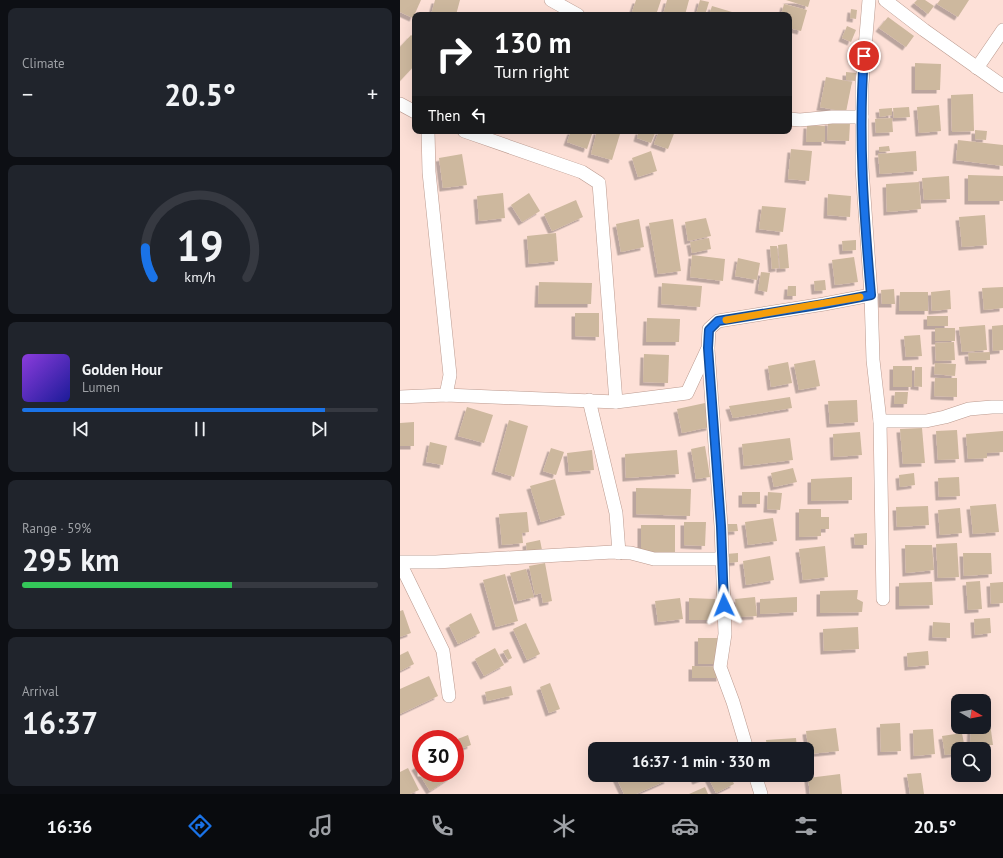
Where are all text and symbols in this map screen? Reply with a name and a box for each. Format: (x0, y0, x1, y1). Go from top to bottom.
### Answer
text: 130 m (494, 24, 571, 61)
icon: right (428, 28, 480, 80)
pin (847, 39, 881, 73)
icon: arrive (853, 45, 875, 67)
text: Climate (22, 55, 65, 72)
text: Turn right (494, 60, 569, 83)
text: 20.5° (164, 75, 236, 114)
text: − (22, 80, 33, 108)
text: + (367, 80, 378, 108)
icon: left (468, 104, 490, 126)
text: Then (428, 106, 460, 125)
text: 19 (176, 219, 224, 272)
text: km/h (184, 266, 216, 285)
text: Golden Hour (82, 360, 162, 379)
text: Lumen (82, 379, 120, 396)
icon: previous (70, 418, 92, 440)
icon: pause (189, 418, 211, 440)
icon: next (308, 418, 330, 440)
text: Range · 59% (22, 520, 91, 537)
text: 295 km (22, 540, 120, 579)
position arrow (703, 584, 745, 626)
text: Arrival (22, 683, 58, 700)
north arrow (951, 694, 991, 734)
map controls (951, 694, 991, 782)
text: 16:37 (22, 703, 98, 742)
speed limit sign: 30 (412, 730, 464, 782)
button: search (951, 742, 991, 782)
text: 16:37 · 1 min · 330 m (632, 752, 770, 771)
icon: directions (186, 812, 214, 840)
icon: music (307, 812, 335, 840)
icon: phone (428, 812, 456, 840)
icon: climate (550, 812, 578, 840)
icon: car (671, 812, 699, 840)
icon: filters (792, 812, 820, 840)
text: 16:36 (47, 815, 92, 838)
text: 20.5° (913, 815, 956, 838)

